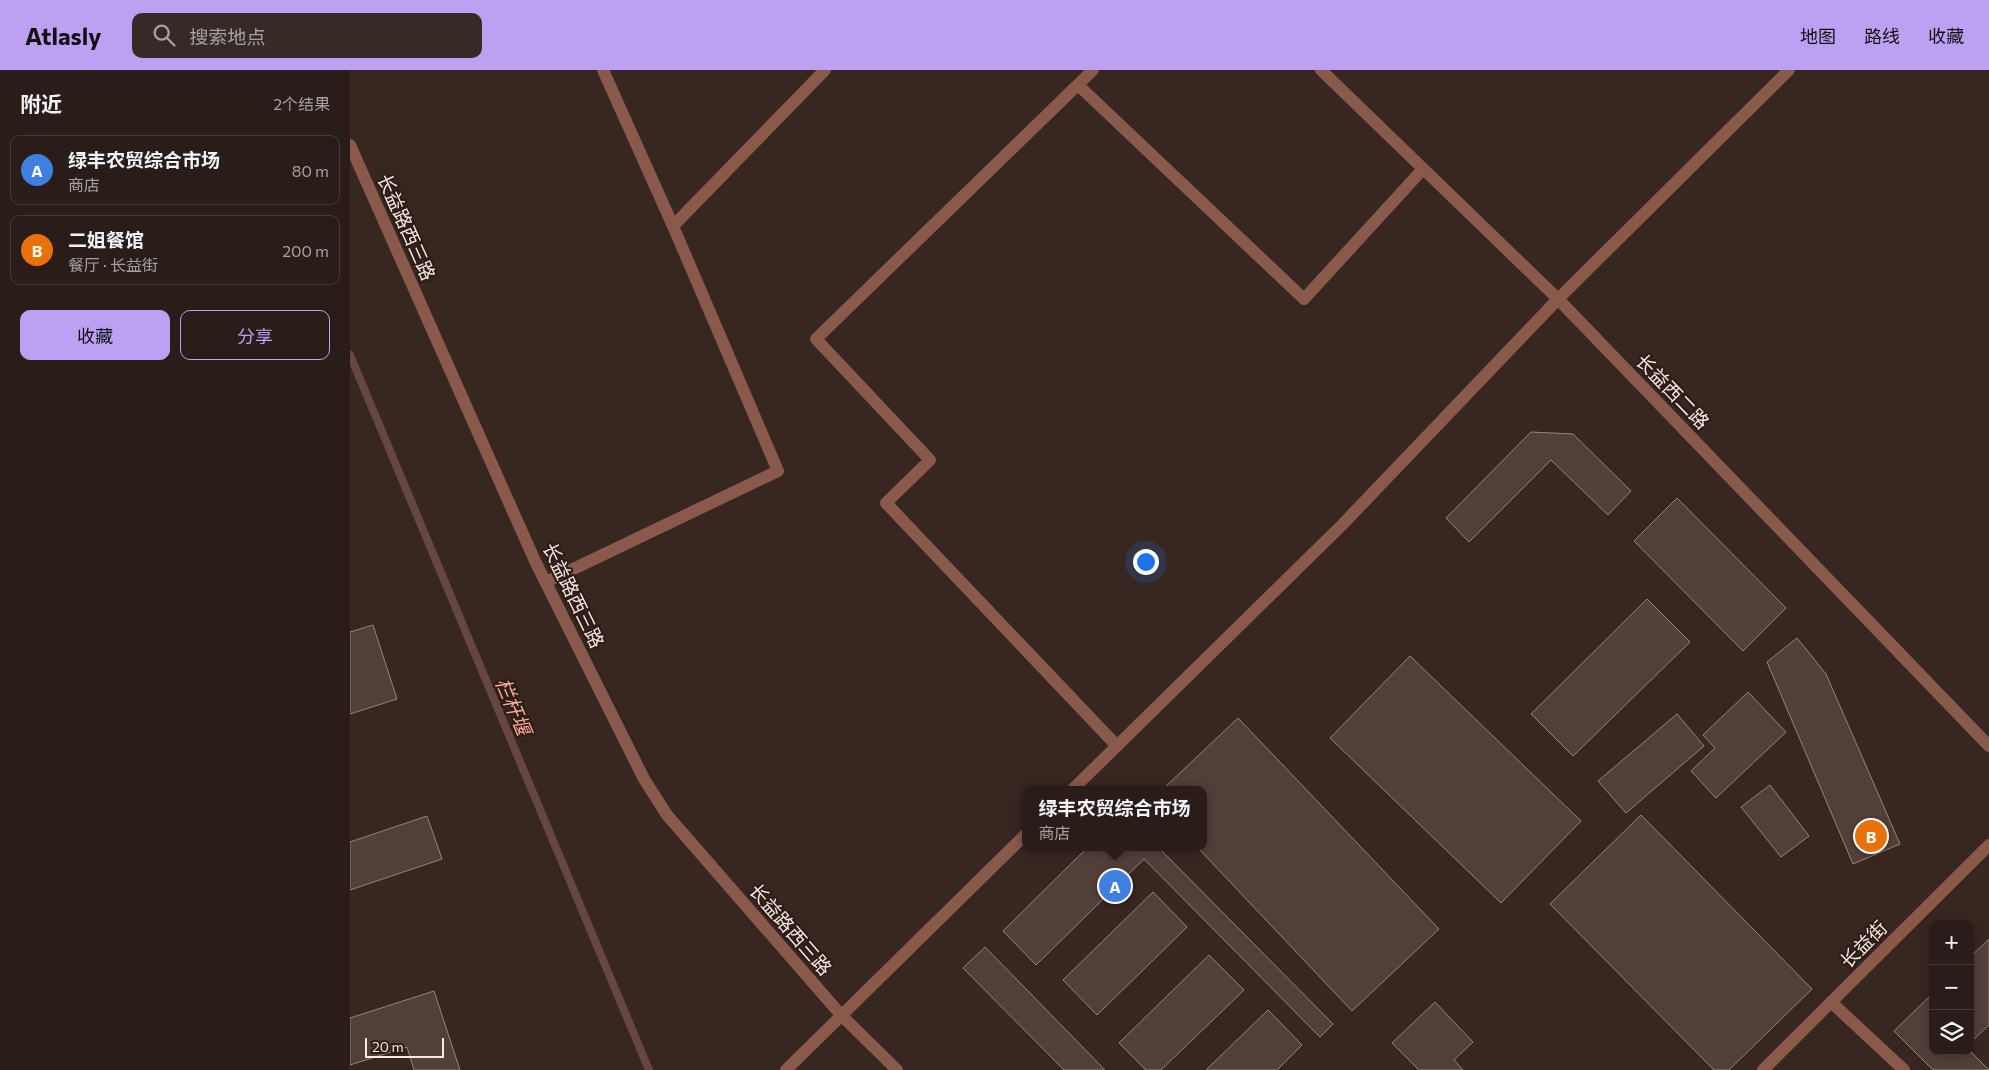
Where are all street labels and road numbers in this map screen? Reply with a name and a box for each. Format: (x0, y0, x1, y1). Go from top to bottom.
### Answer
street label: 长益路西三路 (373, 170, 441, 284)
street label: 长益西二路 (1632, 349, 1714, 433)
street label: 长益路西三路 (539, 539, 609, 651)
street label: 长益路西三路 (745, 878, 837, 980)
street label: 长益街 (1835, 916, 1891, 972)

